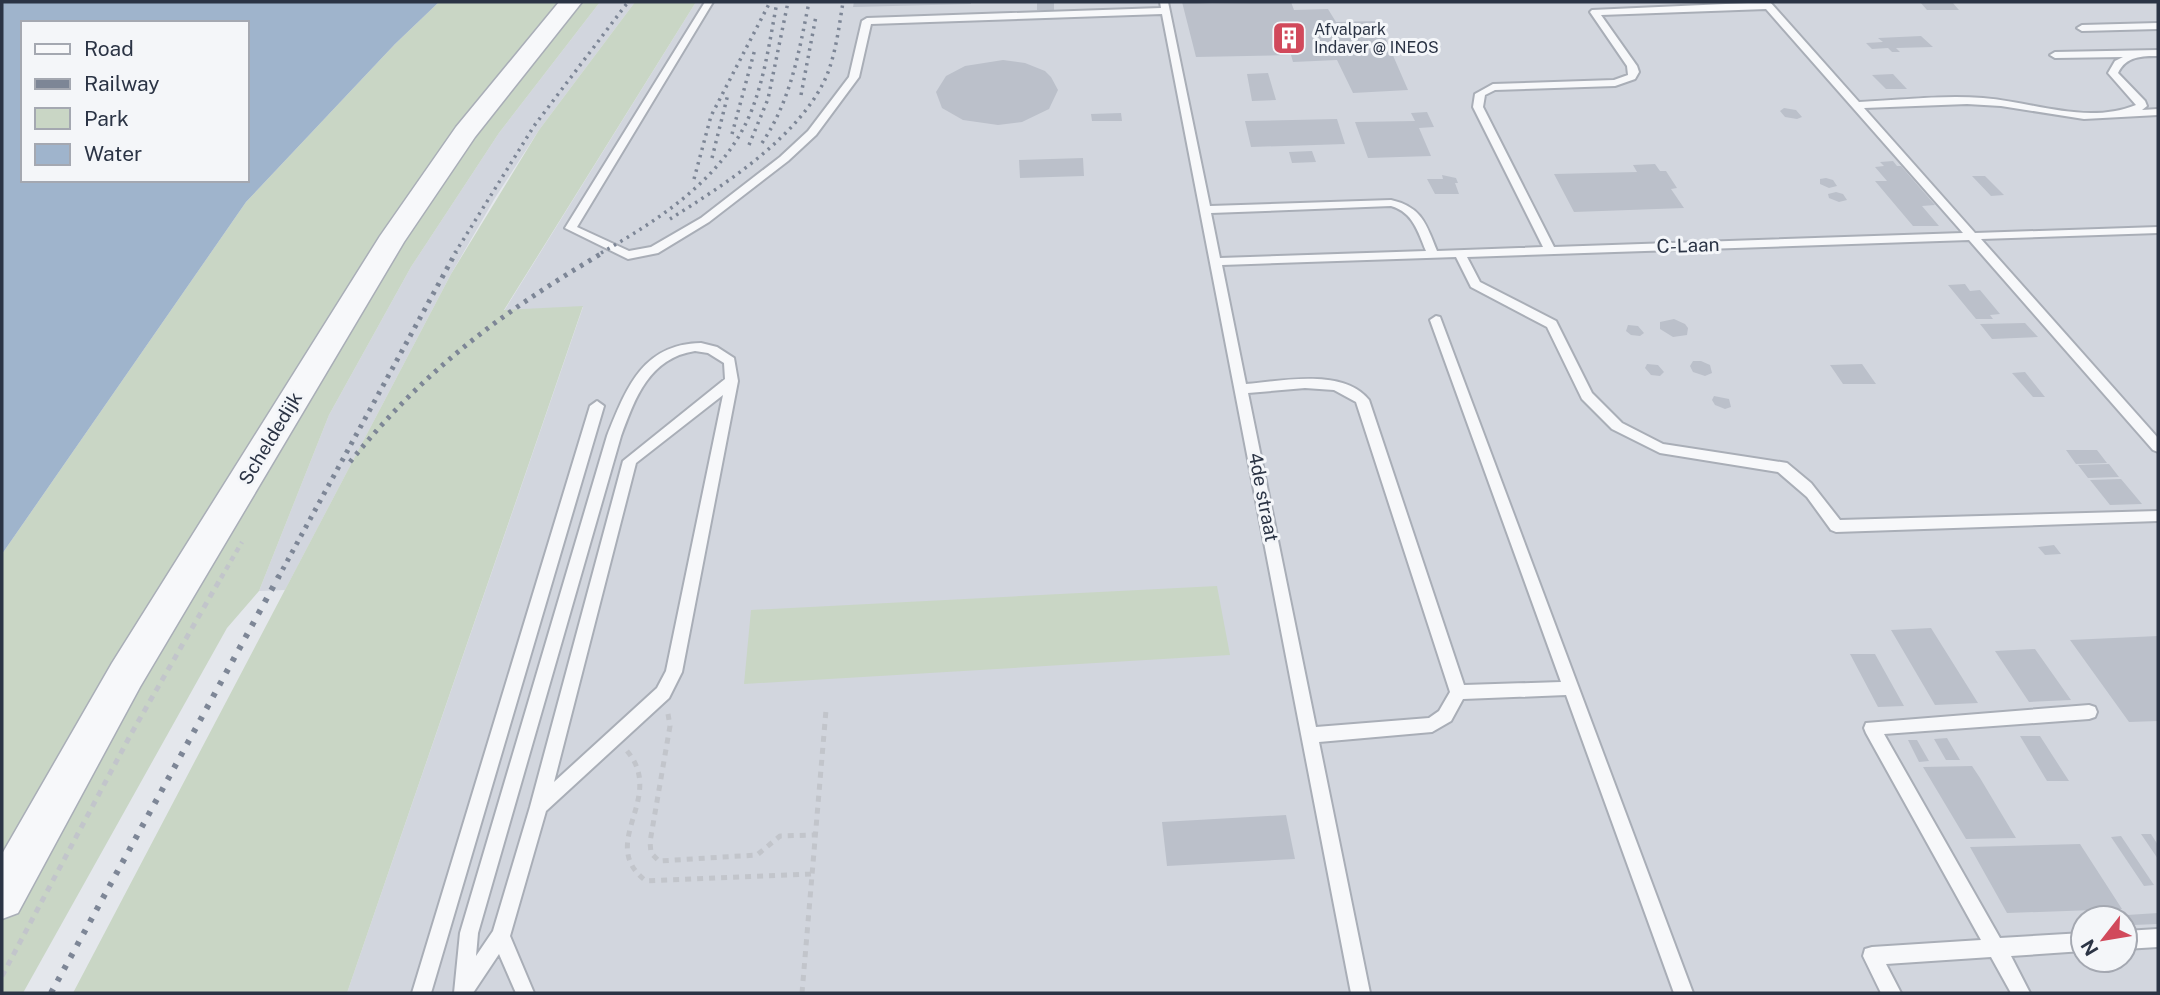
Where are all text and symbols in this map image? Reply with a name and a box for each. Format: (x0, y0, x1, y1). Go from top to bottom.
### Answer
building icon: Afvalpark Indaver @ INEOS (1270, 19, 1308, 57)
place label: Afvalpark Indaver @ INEOS (1314, 20, 1439, 57)
legend (21, 21, 248, 182)
text: Road (84, 36, 134, 61)
text: Railway (84, 71, 160, 96)
text: Park (84, 106, 129, 131)
text: Water (84, 141, 142, 166)
street label: C-Laan (1656, 233, 1720, 257)
street label: Scheldedijk (234, 387, 306, 488)
street label: 4de straat (1245, 451, 1283, 543)
north arrow (2069, 904, 2139, 974)
text: N (2076, 936, 2103, 960)

